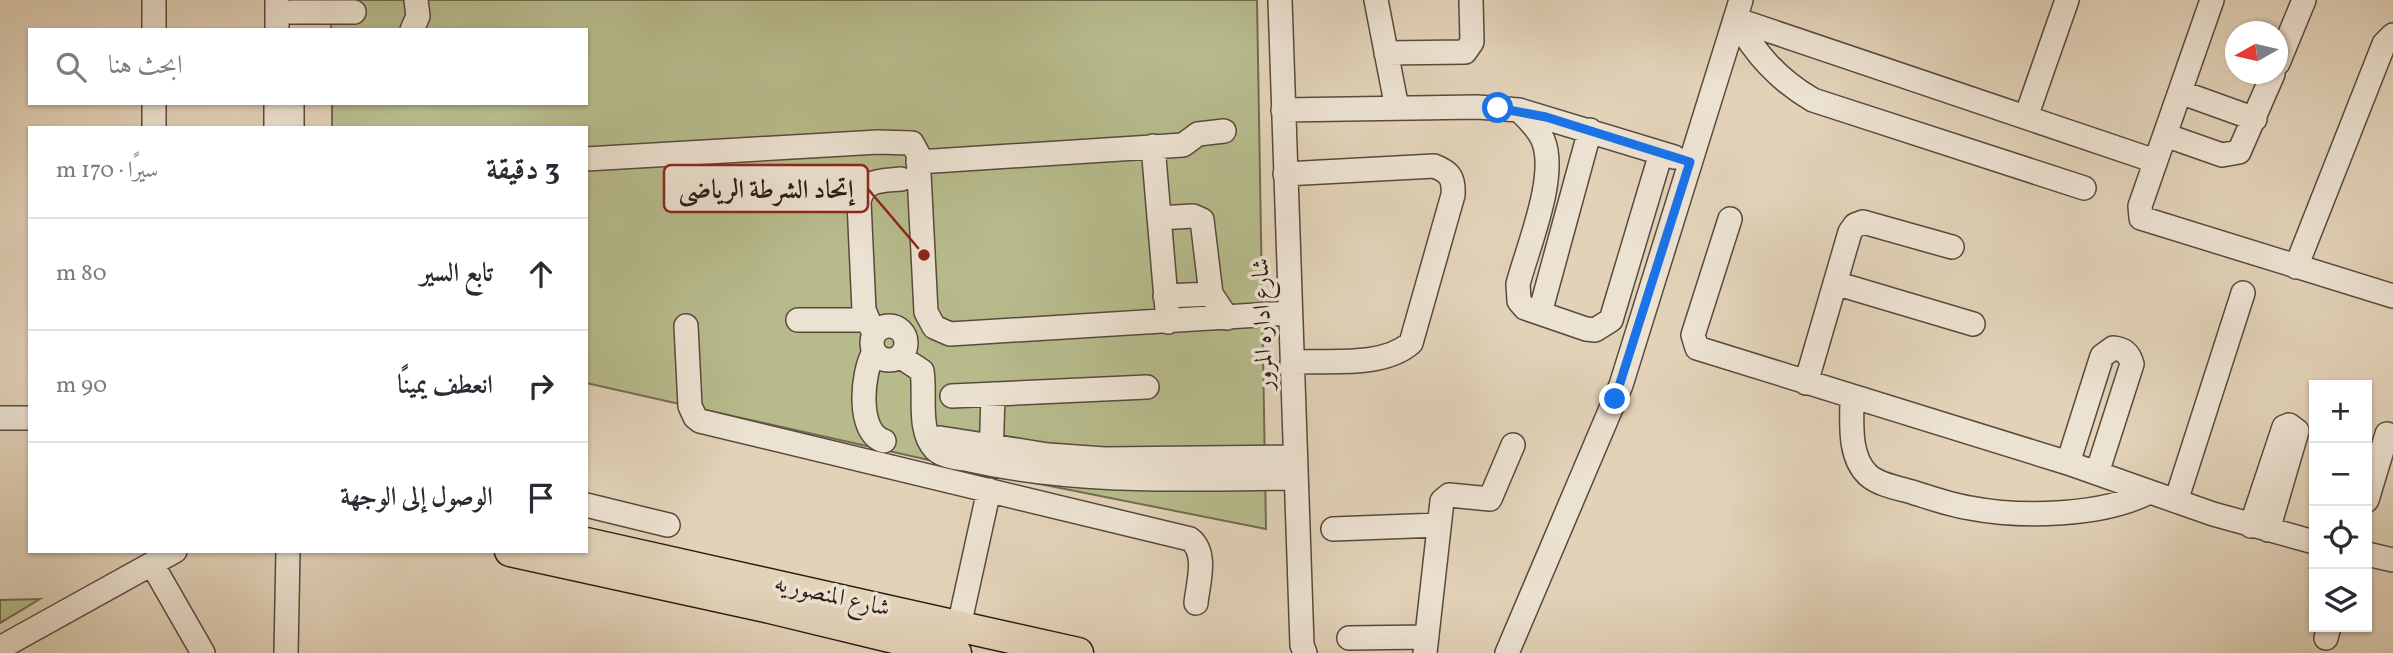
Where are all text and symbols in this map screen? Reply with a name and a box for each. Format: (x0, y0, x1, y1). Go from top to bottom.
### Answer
north arrow (2225, 21, 2288, 84)
search box (28, 28, 588, 105)
icon: search (52, 48, 90, 86)
text: ابحث هنا (108, 48, 183, 84)
route start (1482, 92, 1513, 123)
text: 3 دقيقة (486, 150, 560, 192)
text: سيرًا · 170 m (56, 155, 158, 187)
callout: إتحاد الشرطة الرياضى (664, 165, 868, 212)
text: إتحاد الشرطة الرياضى (678, 173, 856, 209)
icon: ahead (522, 255, 560, 293)
text: تابع السير (420, 256, 493, 292)
street label: شارع اداره المرور (1245, 257, 1284, 393)
text: 80 m (56, 258, 106, 290)
icon: right (522, 367, 560, 405)
text: انعطف يمينًا (397, 368, 493, 404)
text: 90 m (56, 370, 107, 402)
map controls (2309, 380, 2372, 632)
button: + (2309, 380, 2372, 443)
route end (1599, 383, 1630, 414)
button: − (2309, 443, 2372, 506)
icon: arrive (522, 479, 560, 517)
text: الوصول إلى الوجهة (340, 480, 493, 516)
button: locate (2309, 506, 2372, 569)
street label: شارع المنصوريه (771, 567, 893, 628)
button: layers (2309, 569, 2372, 632)

